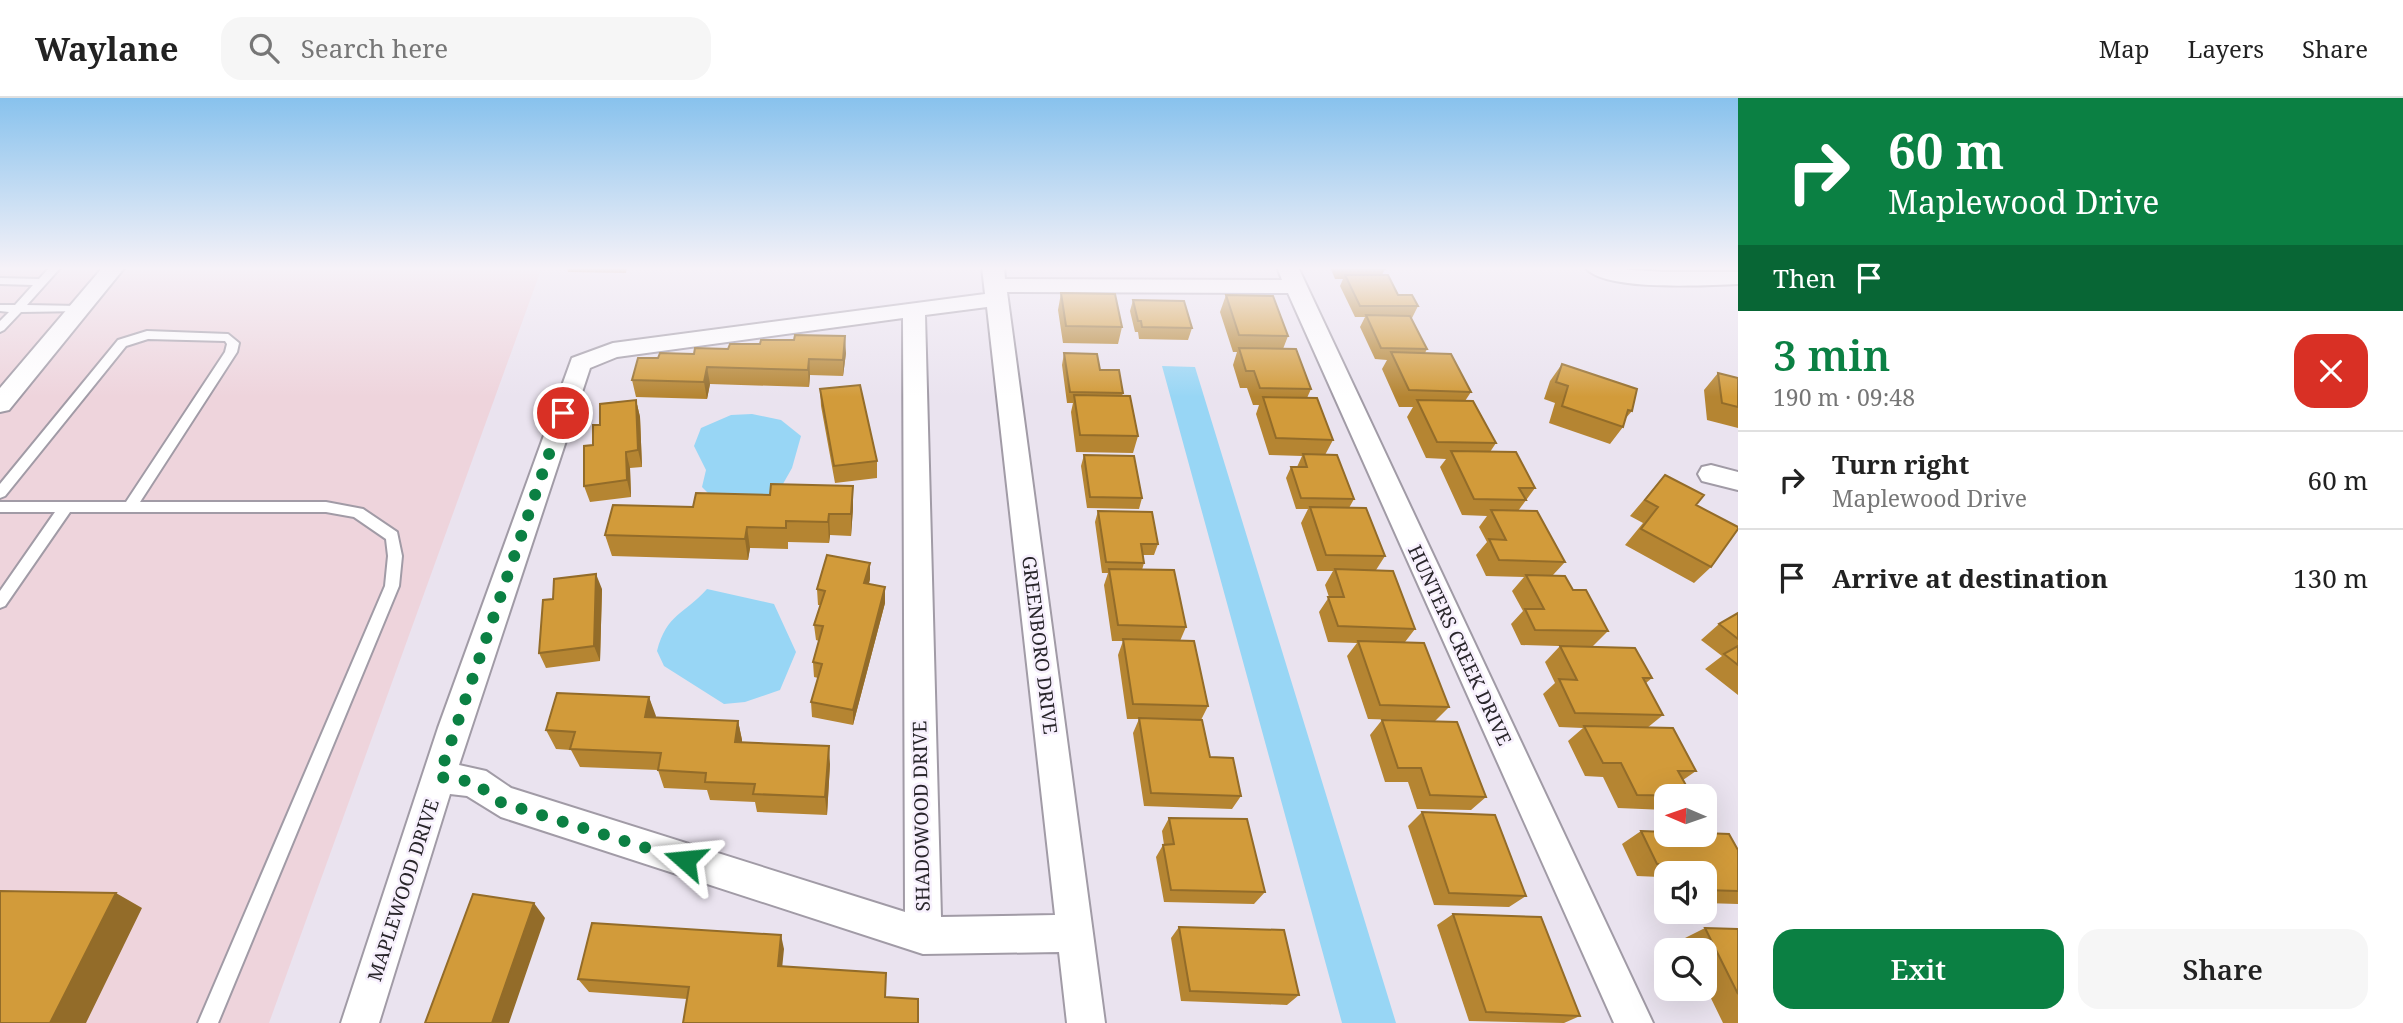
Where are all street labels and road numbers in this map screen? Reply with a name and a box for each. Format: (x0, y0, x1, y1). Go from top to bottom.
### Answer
street label: HUNTERS CREEK DRIVE (1402, 541, 1518, 750)
street label: GREENBORO DRIVE (1016, 554, 1064, 736)
street label: SHADOWOOD DRIVE (906, 720, 936, 912)
street label: MAPLEWOOD DRIVE (361, 795, 445, 985)

